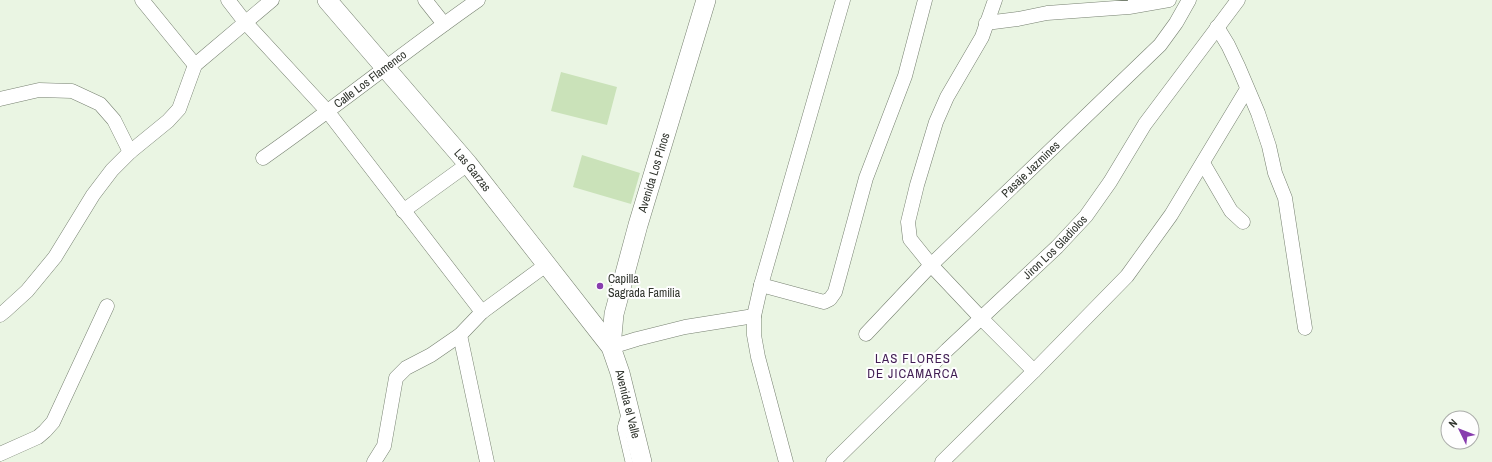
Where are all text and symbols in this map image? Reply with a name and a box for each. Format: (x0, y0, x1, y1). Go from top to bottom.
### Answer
street label: Calle Los Flamenco (331, 47, 410, 112)
street label: Avenida Los Pinos (634, 131, 673, 215)
street label: Pasaje Jazmines (998, 137, 1063, 201)
street label: Las Garzas (451, 146, 495, 195)
street label: Jiron Los Gladiolos (1019, 212, 1091, 283)
place label: Capilla Sagrada Familia (608, 271, 681, 301)
marker: Capilla Sagrada Familia (595, 281, 605, 291)
district label: LAS FLORES DE JICAMARCA (867, 350, 959, 382)
street label: Avenida el Valle (611, 366, 644, 440)
north arrow (1440, 410, 1480, 450)
text: N (1445, 416, 1460, 430)

